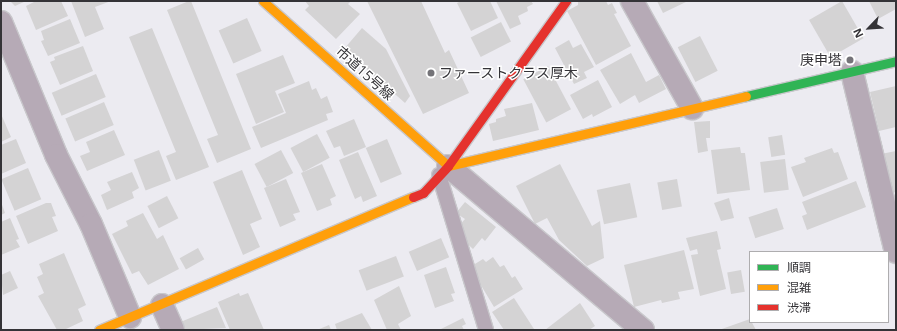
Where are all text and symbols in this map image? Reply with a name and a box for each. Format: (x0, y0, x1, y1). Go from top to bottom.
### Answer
north arrow (849, 8, 889, 48)
text: N (849, 26, 866, 41)
street label: 市道15号線 (333, 43, 397, 103)
place label: 庚申塔 (800, 52, 842, 68)
marker: 庚申塔 (845, 55, 855, 65)
place label: ファーストクラス厚木 (439, 65, 579, 81)
marker: ファーストクラス厚木 (426, 68, 436, 78)
legend (749, 251, 889, 323)
text: 順調 (787, 259, 811, 276)
text: 混雑 (787, 279, 811, 296)
text: 渋滞 (787, 299, 811, 316)

